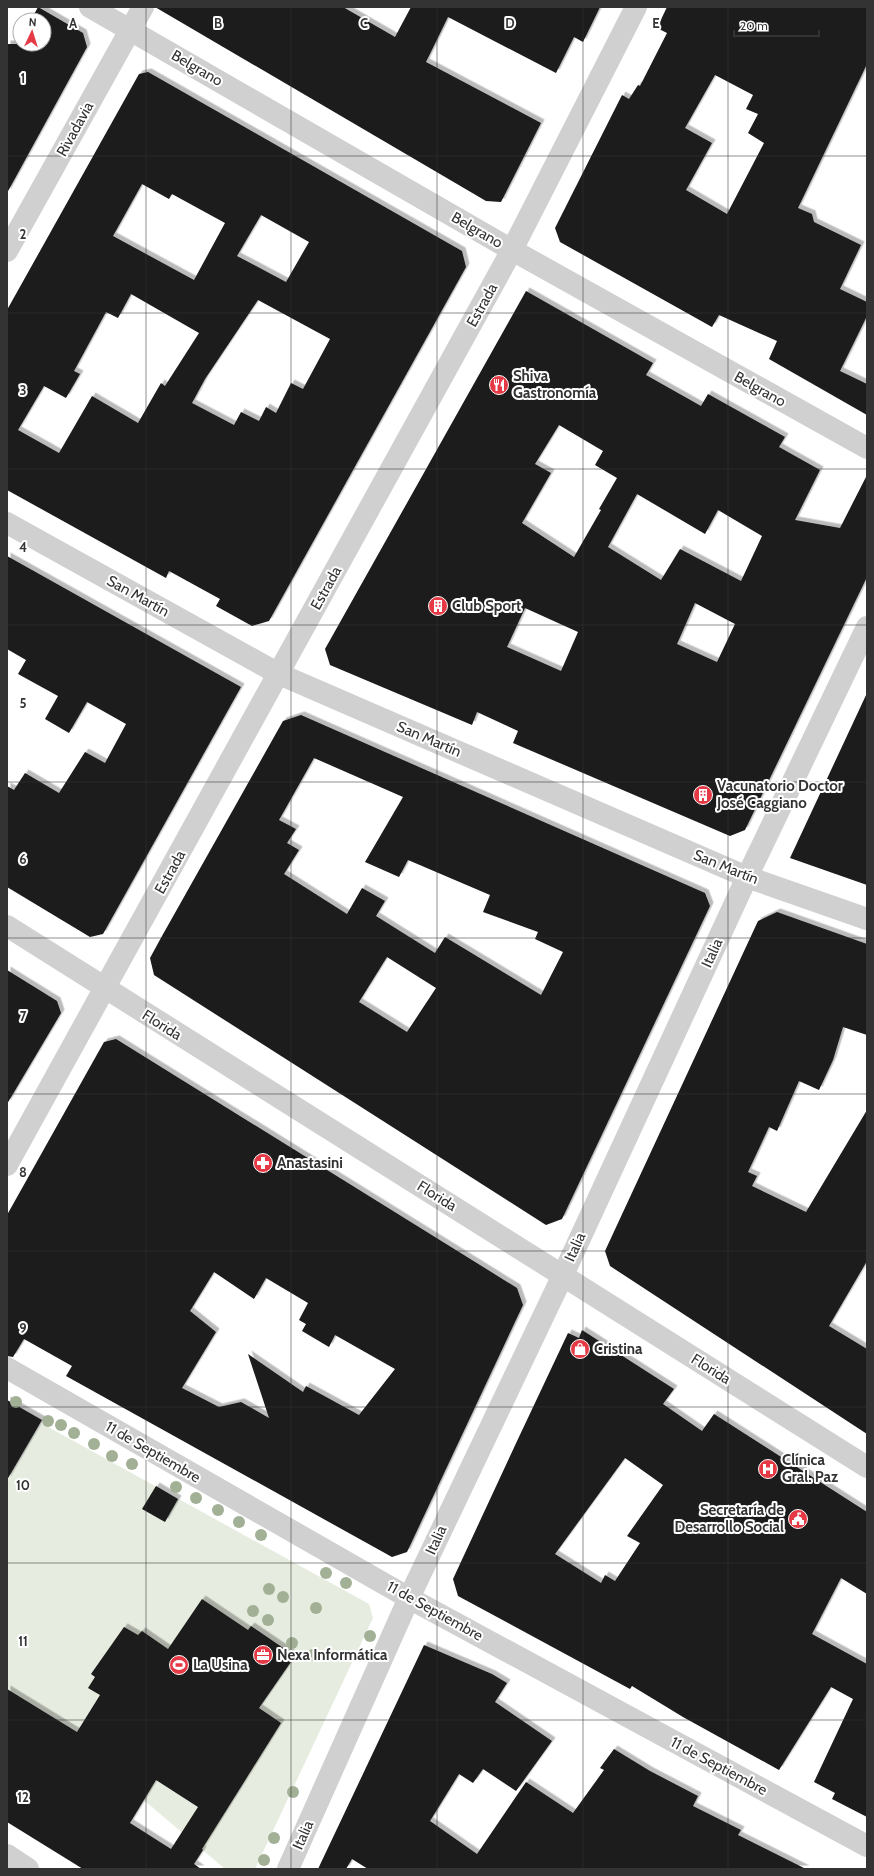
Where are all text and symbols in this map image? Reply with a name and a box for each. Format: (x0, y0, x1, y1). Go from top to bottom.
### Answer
north arrow (12, 12, 52, 52)
scale bar (734, 12, 819, 38)
text: N (28, 15, 37, 29)
text: A (69, 15, 78, 31)
text: B (214, 15, 222, 31)
text: C (360, 15, 368, 31)
text: D (505, 15, 515, 31)
text: E (652, 15, 660, 31)
text: 20 m (740, 18, 768, 33)
street label: Belgrano (168, 46, 226, 90)
text: 1 (21, 70, 25, 86)
street label: Rivadavia (53, 98, 98, 159)
street label: Belgrano (448, 208, 506, 252)
text: 2 (20, 226, 27, 242)
street label: Estrada (463, 279, 502, 330)
place label: Shiva Gastronomía (513, 367, 597, 402)
street label: Belgrano (731, 368, 789, 410)
restaurant icon: Shiva Gastronomía (488, 374, 510, 396)
text: 3 (19, 382, 27, 398)
text: 4 (19, 539, 27, 555)
street label: Estrada (307, 562, 346, 613)
street label: San Martín (104, 572, 172, 620)
building icon: Club Sport (427, 595, 449, 617)
place label: Club Sport (452, 597, 521, 615)
text: 5 (20, 695, 27, 711)
street label: San Martín (394, 717, 464, 761)
place label: Vacunatorio Doctor José Caggiano (716, 777, 843, 812)
building icon: Vacunatorio Doctor José Caggiano (692, 784, 714, 806)
street label: Estrada (151, 846, 190, 897)
street label: San Martín (691, 846, 761, 888)
text: 6 (19, 851, 27, 867)
street label: Italia (698, 935, 727, 970)
street label: Florida (139, 1006, 186, 1044)
text: 7 (20, 1008, 27, 1024)
pharmacy icon: Anastasini (252, 1152, 274, 1174)
place label: Anastasini (277, 1154, 343, 1172)
text: 8 (19, 1164, 27, 1180)
street label: Florida (414, 1177, 461, 1215)
street label: Italia (561, 1229, 590, 1264)
text: 9 (19, 1320, 27, 1336)
shop icon: Cristina (569, 1338, 591, 1360)
place label: Cristina (594, 1340, 643, 1358)
street label: Florida (688, 1350, 735, 1388)
street label: 11 de Septiembre (102, 1417, 204, 1487)
place label: Clínica Gral. Paz (782, 1451, 838, 1486)
hospital icon: Clínica Gral. Paz (757, 1458, 779, 1480)
text: 10 (16, 1477, 30, 1493)
place label: Secretaría de Desarrollo Social (675, 1501, 784, 1536)
public building icon: Secretaría de Desarrollo Social (787, 1508, 809, 1530)
street label: Italia (422, 1522, 451, 1557)
street label: 11 de Septiembre (384, 1577, 486, 1645)
text: 11 (18, 1633, 28, 1649)
office icon: Nexa Informática (252, 1644, 274, 1666)
place label: Nexa Informática (277, 1646, 388, 1664)
sports icon: La Usina (168, 1654, 190, 1676)
place label: La Usina (193, 1656, 248, 1674)
street label: 11 de Septiembre (668, 1733, 771, 1799)
text: 12 (17, 1789, 29, 1805)
street label: Italia (289, 1817, 318, 1852)

